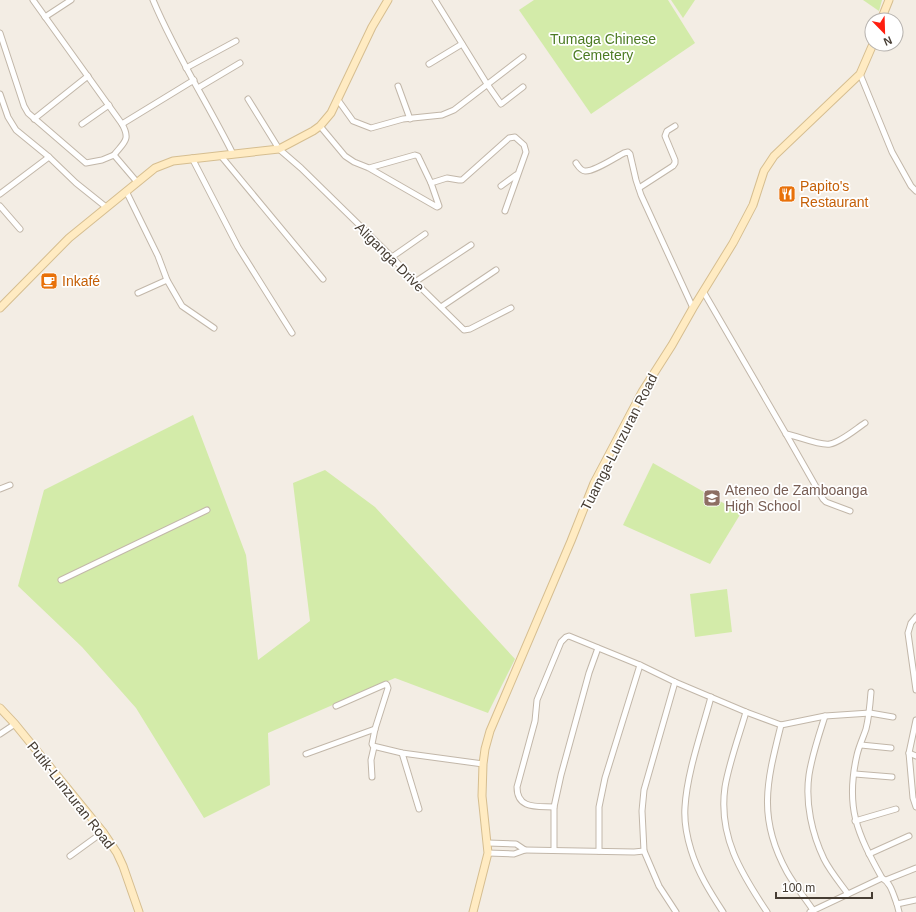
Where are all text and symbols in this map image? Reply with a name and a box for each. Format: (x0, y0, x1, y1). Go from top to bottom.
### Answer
north arrow (864, 12, 904, 52)
park label: Tumaga Chinese Cemetery (550, 31, 656, 63)
text: N (882, 34, 894, 48)
place label: Papito's Restaurant (800, 178, 869, 210)
restaurant icon: Papito's Restaurant (777, 184, 797, 204)
street label: Aliganga Drive (352, 219, 428, 295)
cafe icon: Inkafé (39, 271, 59, 291)
place label: Inkafé (62, 273, 100, 289)
street label: Tuamga-Lunzuran Road (578, 371, 660, 513)
place label: Ateneo de Zamboanga High School (725, 482, 868, 514)
school or university icon: Ateneo de Zamboanga High School (702, 488, 722, 508)
street label: Putik-Lunzuran Road (24, 738, 118, 852)
scale bar (776, 874, 872, 900)
text: 100 m (782, 881, 815, 895)

